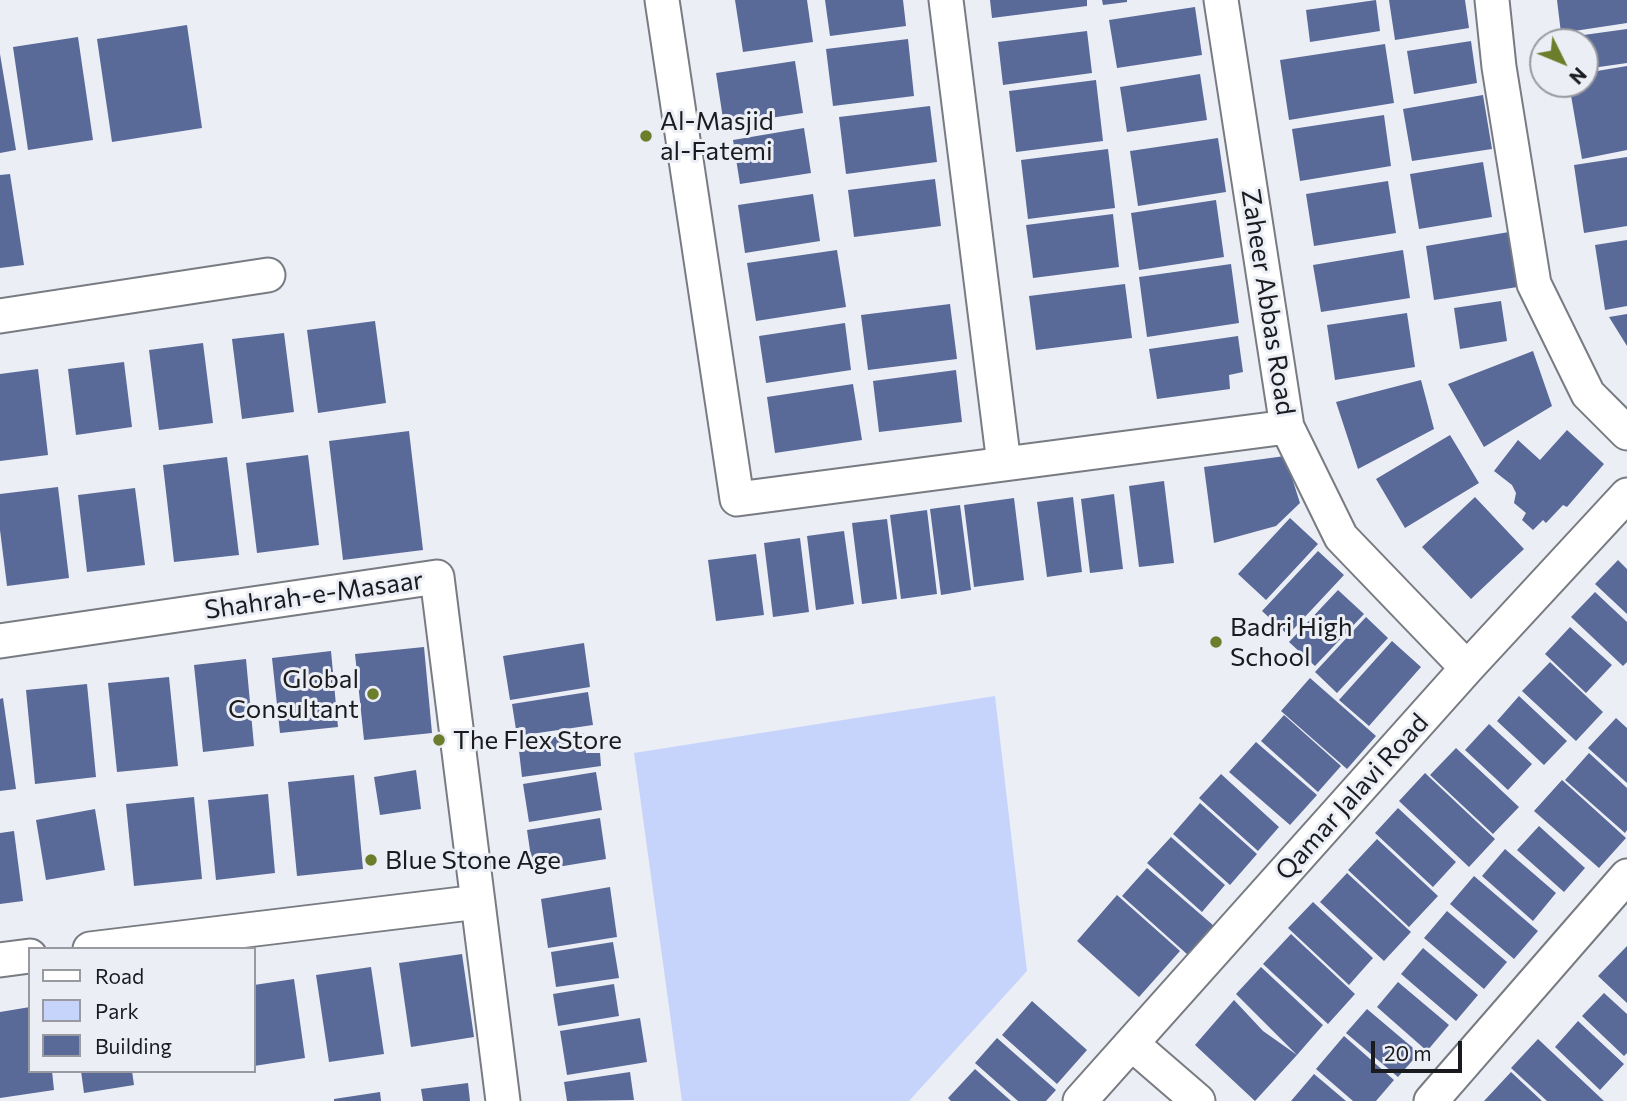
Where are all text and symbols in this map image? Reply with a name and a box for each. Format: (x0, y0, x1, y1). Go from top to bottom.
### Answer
north arrow (1529, 28, 1599, 98)
text: N (1565, 63, 1592, 89)
place label: Al-Masjid al-Fatemi (660, 105, 774, 166)
marker: Al-Masjid al-Fatemi (638, 128, 654, 144)
street label: Zaheer Abbas Road (1235, 187, 1301, 417)
street label: Shahrah-e-Masaar (203, 564, 425, 626)
place label: Badri High School (1230, 611, 1353, 672)
marker: Badri High School (1208, 634, 1224, 650)
place label: Global Consultant (228, 663, 359, 724)
marker: Global Consultant (365, 686, 381, 702)
street label: Qamar Jalavi Road (1269, 707, 1435, 887)
place label: The Flex Store (453, 724, 622, 756)
marker: The Flex Store (431, 732, 447, 748)
place label: Blue Stone Age (385, 844, 561, 876)
marker: Blue Stone Age (363, 852, 379, 868)
legend (28, 947, 256, 1073)
text: Road (95, 963, 144, 988)
text: Park (95, 998, 139, 1023)
scale bar (1375, 1028, 1466, 1072)
text: Building (95, 1033, 172, 1058)
text: 20 m (1384, 1040, 1432, 1065)

